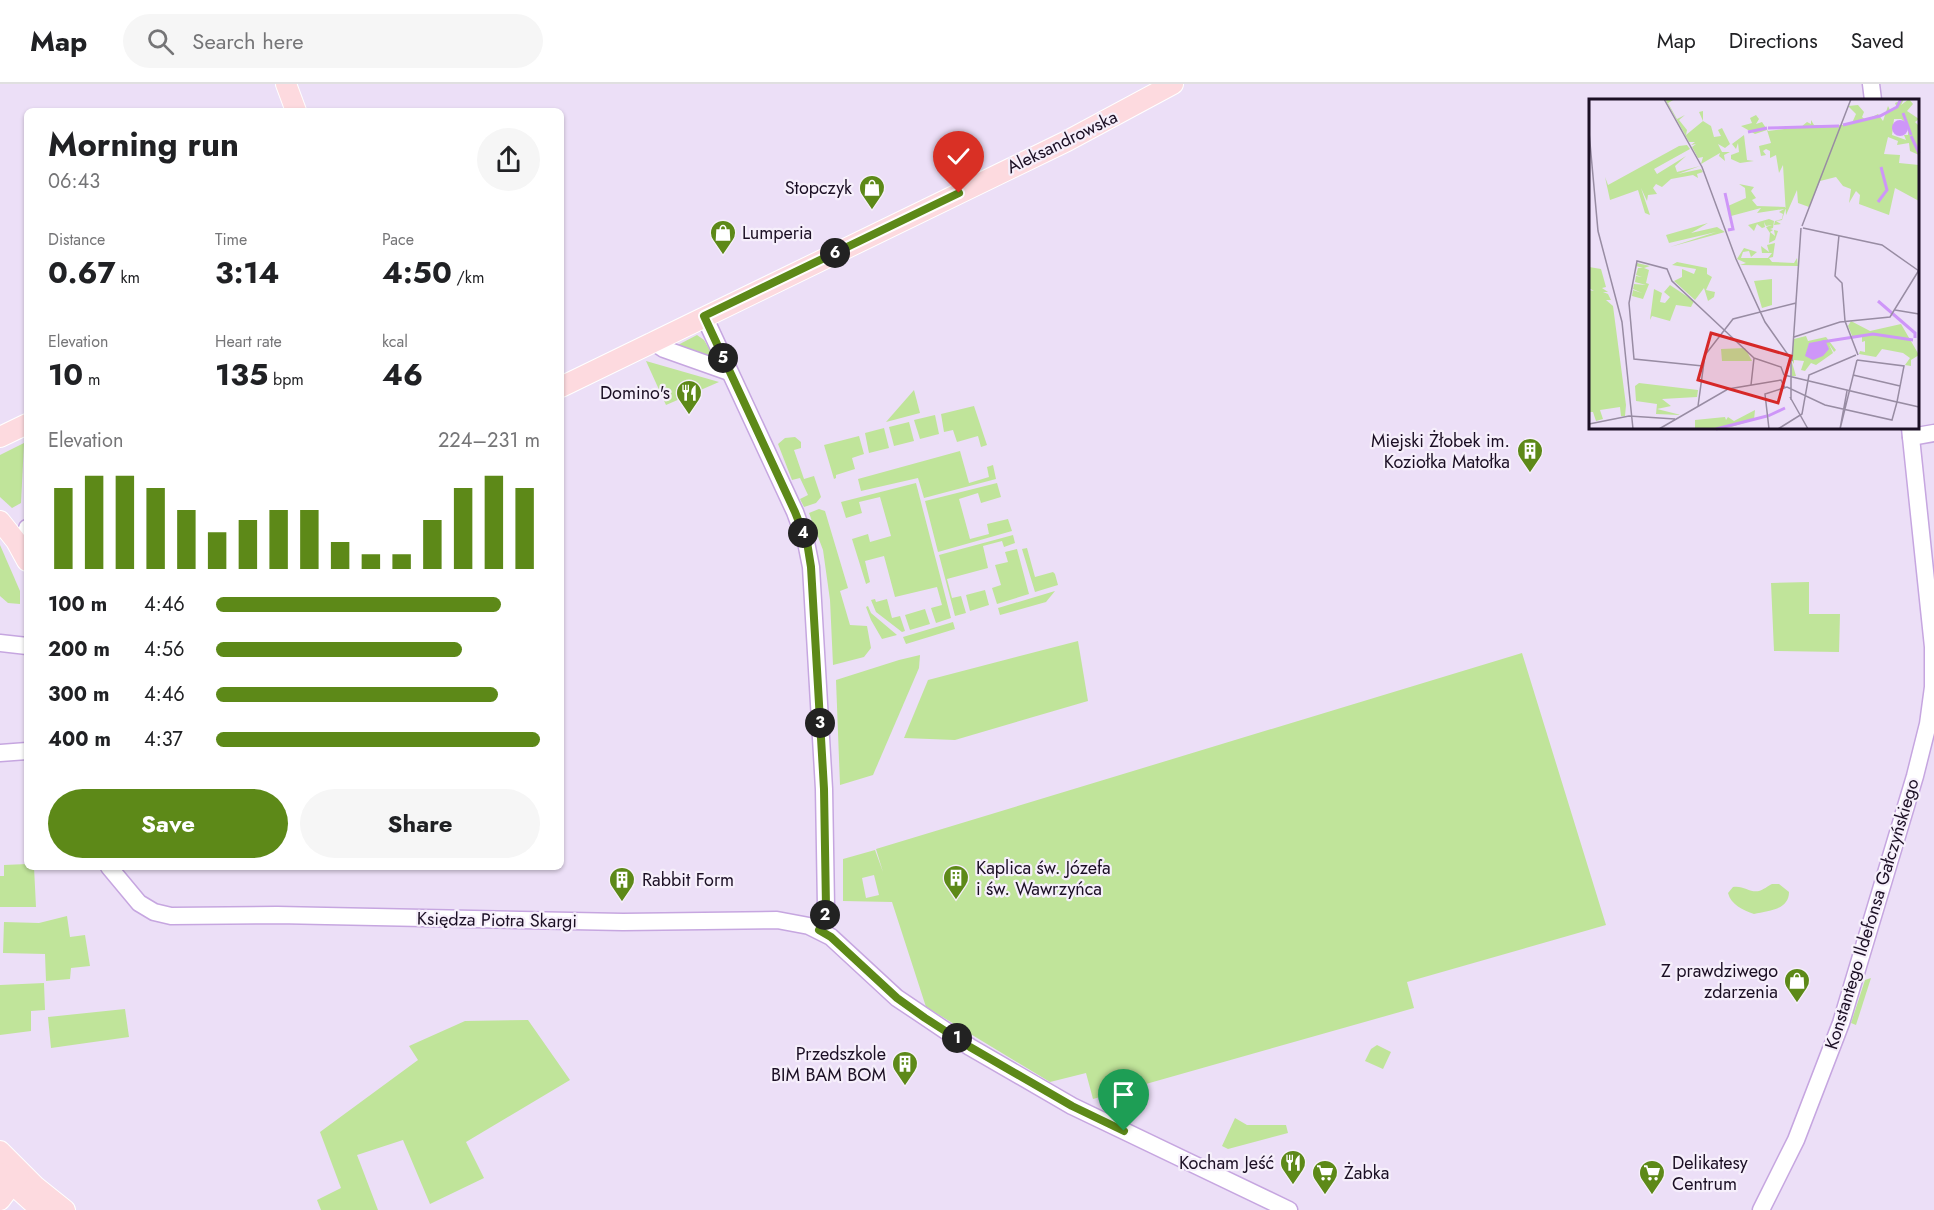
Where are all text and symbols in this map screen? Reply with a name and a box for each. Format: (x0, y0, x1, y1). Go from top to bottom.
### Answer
search box (123, 14, 543, 68)
text: Map (30, 21, 87, 62)
icon: search (144, 25, 177, 58)
text: Search here (192, 25, 304, 57)
text: Map (1657, 26, 1696, 56)
text: Directions (1729, 26, 1818, 56)
text: Saved (1851, 26, 1904, 56)
inset map (1589, 99, 1919, 429)
street label: Aleksandrowska (1002, 104, 1122, 180)
text: Morning run (48, 121, 239, 168)
button: share (477, 128, 540, 191)
pin (933, 131, 984, 193)
icon: check (942, 140, 975, 173)
text: 06:43 (48, 167, 100, 196)
shop icon: Stopczyk (857, 173, 887, 211)
place label: Stopczyk (785, 175, 852, 201)
shop icon: Lumperia (708, 218, 738, 256)
place label: Lumperia (742, 220, 812, 246)
text: Distance (48, 228, 105, 251)
text: Time (215, 228, 247, 251)
text: Pace (382, 228, 414, 251)
pin: 6 (820, 238, 850, 268)
text: 6 (830, 241, 840, 264)
text: 0.67 (48, 251, 116, 294)
text: 3:14 (215, 251, 280, 294)
text: 4:50 (382, 251, 452, 294)
text: km (116, 266, 140, 289)
text: /km (452, 266, 484, 289)
text: Elevation (48, 330, 108, 353)
text: Heart rate (215, 330, 282, 353)
text: kcal (382, 330, 408, 353)
pin: 5 (708, 343, 738, 373)
text: 5 (718, 346, 728, 369)
text: 10 (48, 353, 83, 396)
text: 135 (215, 353, 268, 396)
text: 46 (382, 353, 423, 396)
text: m (83, 368, 100, 391)
text: bpm (268, 368, 304, 391)
restaurant icon: Domino's (674, 378, 704, 416)
place label: Domino's (600, 380, 670, 406)
text: Elevation (48, 426, 123, 455)
text: 224–231 m (438, 426, 540, 455)
place label: Miejski Żłobek im. Koziołka Matołka (1371, 428, 1510, 475)
building icon: Miejski Żłobek im. Koziołka Matołka (1515, 436, 1545, 474)
pin: 4 (788, 518, 818, 548)
text: 4 (797, 521, 809, 544)
text: 100 m (48, 590, 107, 619)
text: 4:46 (144, 590, 185, 619)
text: 200 m (48, 635, 110, 664)
text: 4:56 (144, 635, 184, 664)
text: 300 m (48, 680, 109, 709)
text: 4:46 (144, 680, 185, 709)
pin: 3 (805, 708, 835, 738)
text: 3 (815, 711, 825, 734)
text: 400 m (48, 725, 111, 754)
text: 4:37 (144, 725, 183, 754)
street label: Konstantego Ildefonsa Gałczyńskiego (1818, 775, 1926, 1053)
button: Save (48, 789, 288, 858)
button: Share (300, 789, 540, 858)
place label: Kaplica św. Józefa i św. Wawrzyńca (976, 855, 1111, 902)
building icon: Kaplica św. Józefa i św. Wawrzyńca (941, 863, 971, 901)
building icon: Rabbit Form (607, 865, 637, 903)
place label: Rabbit Form (642, 867, 734, 893)
pin: 2 (810, 900, 840, 930)
text: 2 (820, 903, 830, 926)
street label: Księdza Piotra Skargi (417, 906, 577, 934)
place label: Z prawdziwego zdarzenia (1661, 958, 1778, 1005)
shop icon: Z prawdziwego zdarzenia (1782, 966, 1812, 1004)
pin: 1 (942, 1023, 972, 1053)
text: 1 (953, 1026, 961, 1049)
place label: Przedszkole BIM BAM BOM (771, 1041, 886, 1088)
building icon: Przedszkole BIM BAM BOM (890, 1049, 920, 1087)
pin (1098, 1069, 1149, 1131)
icon: arrive (1107, 1078, 1140, 1111)
restaurant icon: Kocham Jeść (1278, 1148, 1308, 1186)
place label: Kocham Jeść (1179, 1150, 1274, 1176)
place label: Delikatesy Centrum (1672, 1150, 1748, 1197)
supermarket icon: Żabka (1310, 1158, 1340, 1196)
supermarket icon: Delikatesy Centrum (1637, 1158, 1667, 1196)
place label: Żabka (1344, 1160, 1389, 1186)

